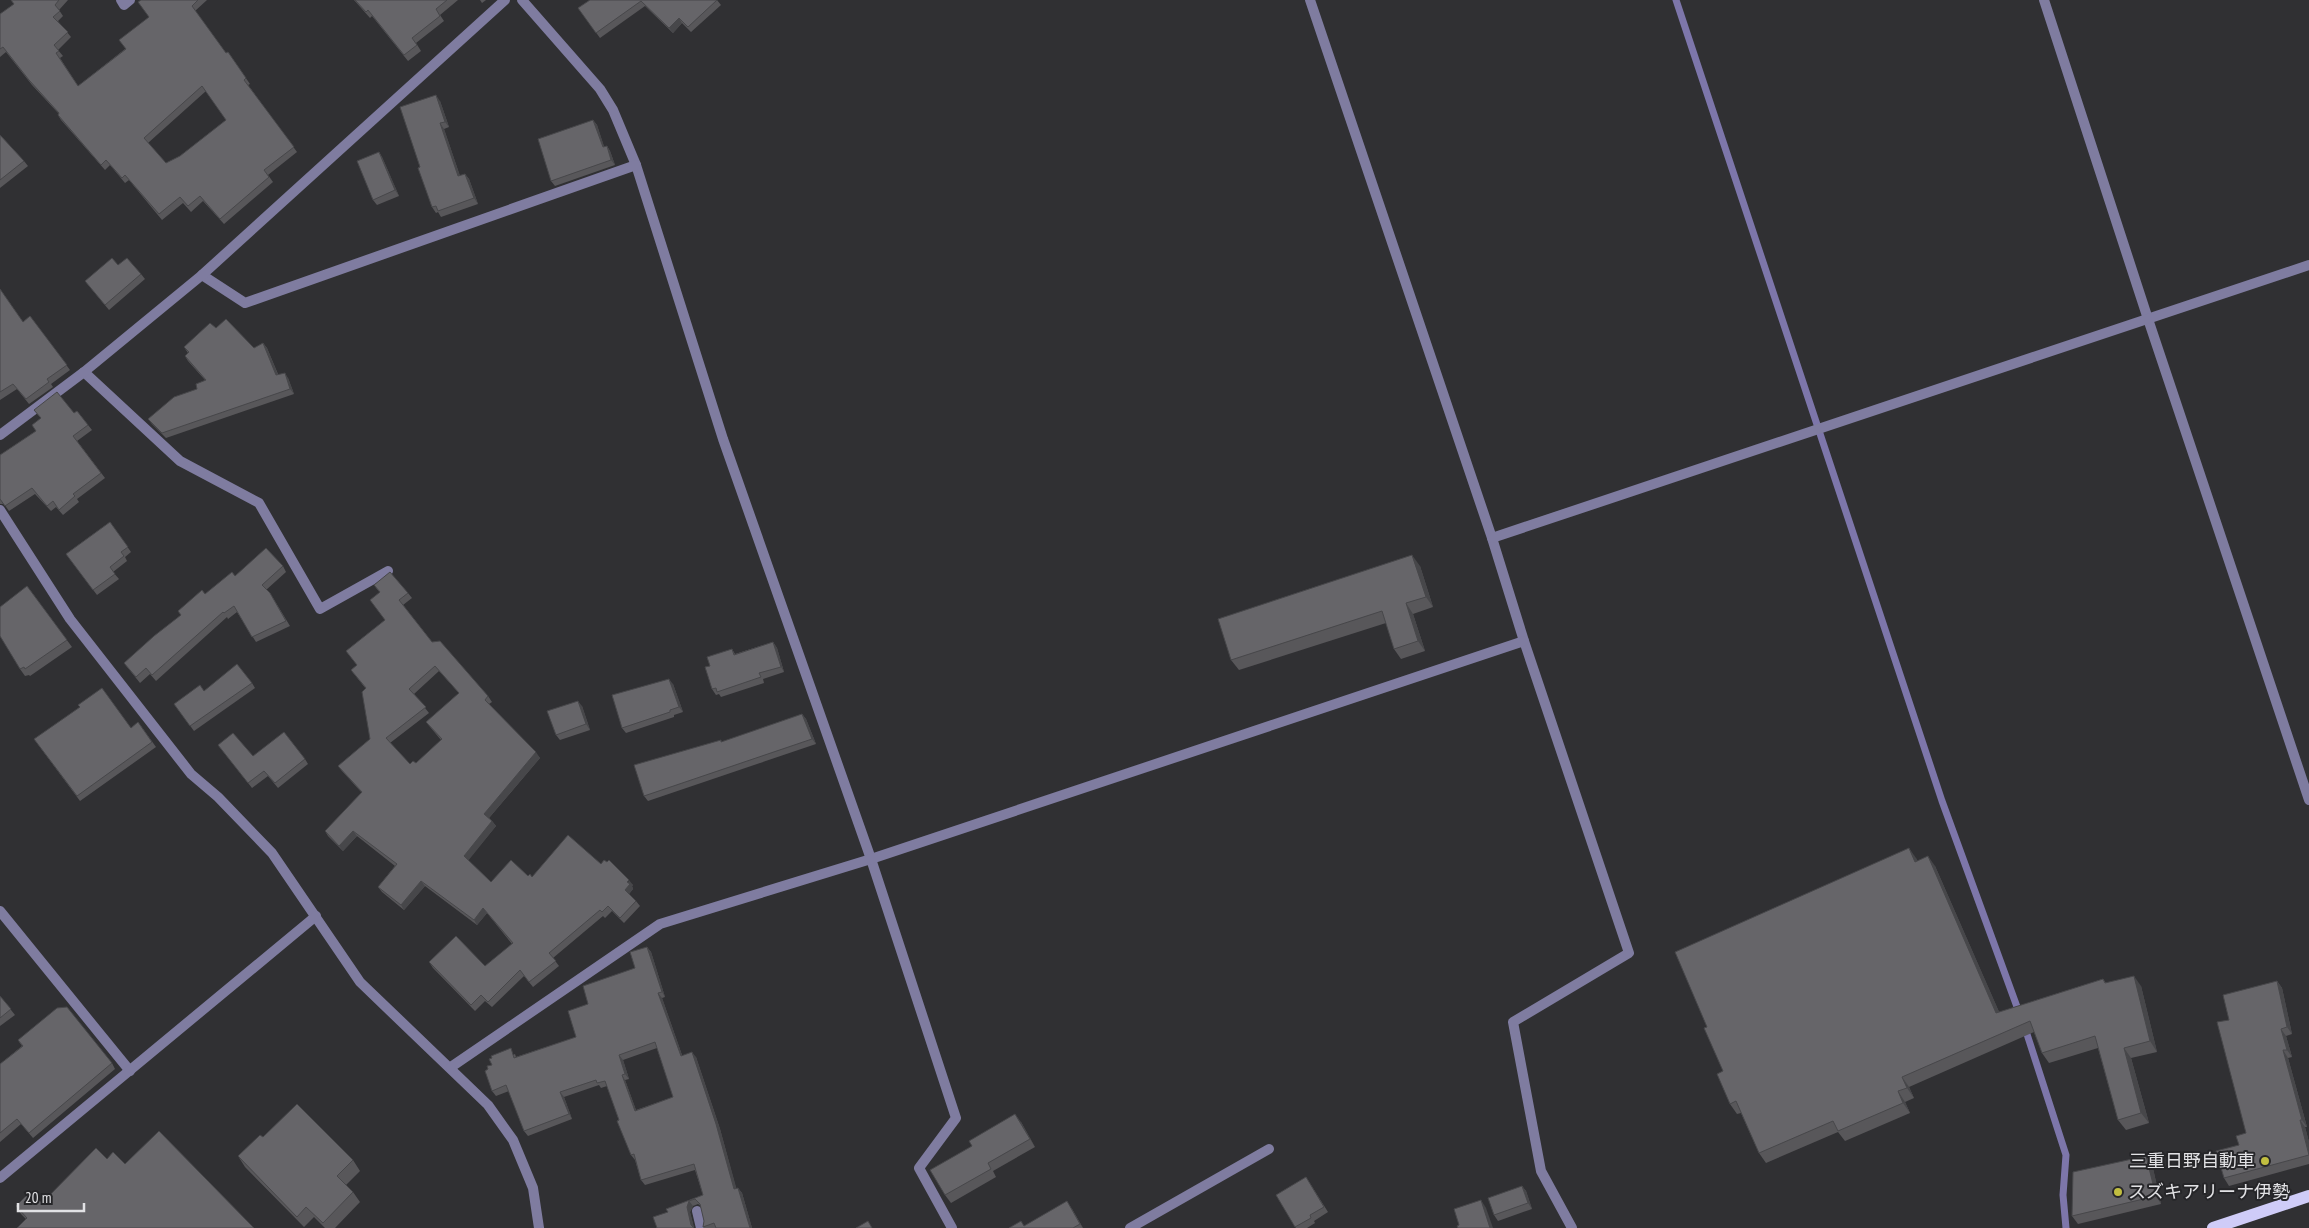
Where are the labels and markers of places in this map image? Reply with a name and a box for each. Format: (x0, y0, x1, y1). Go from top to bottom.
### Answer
place label: 三重日野自動車 (2129, 1149, 2255, 1172)
marker: 三重日野自動車 (2259, 1155, 2271, 1167)
place label: スズキアリーナ伊勢 (2128, 1180, 2290, 1203)
marker: スズキアリーナ伊勢 (2112, 1186, 2124, 1198)

